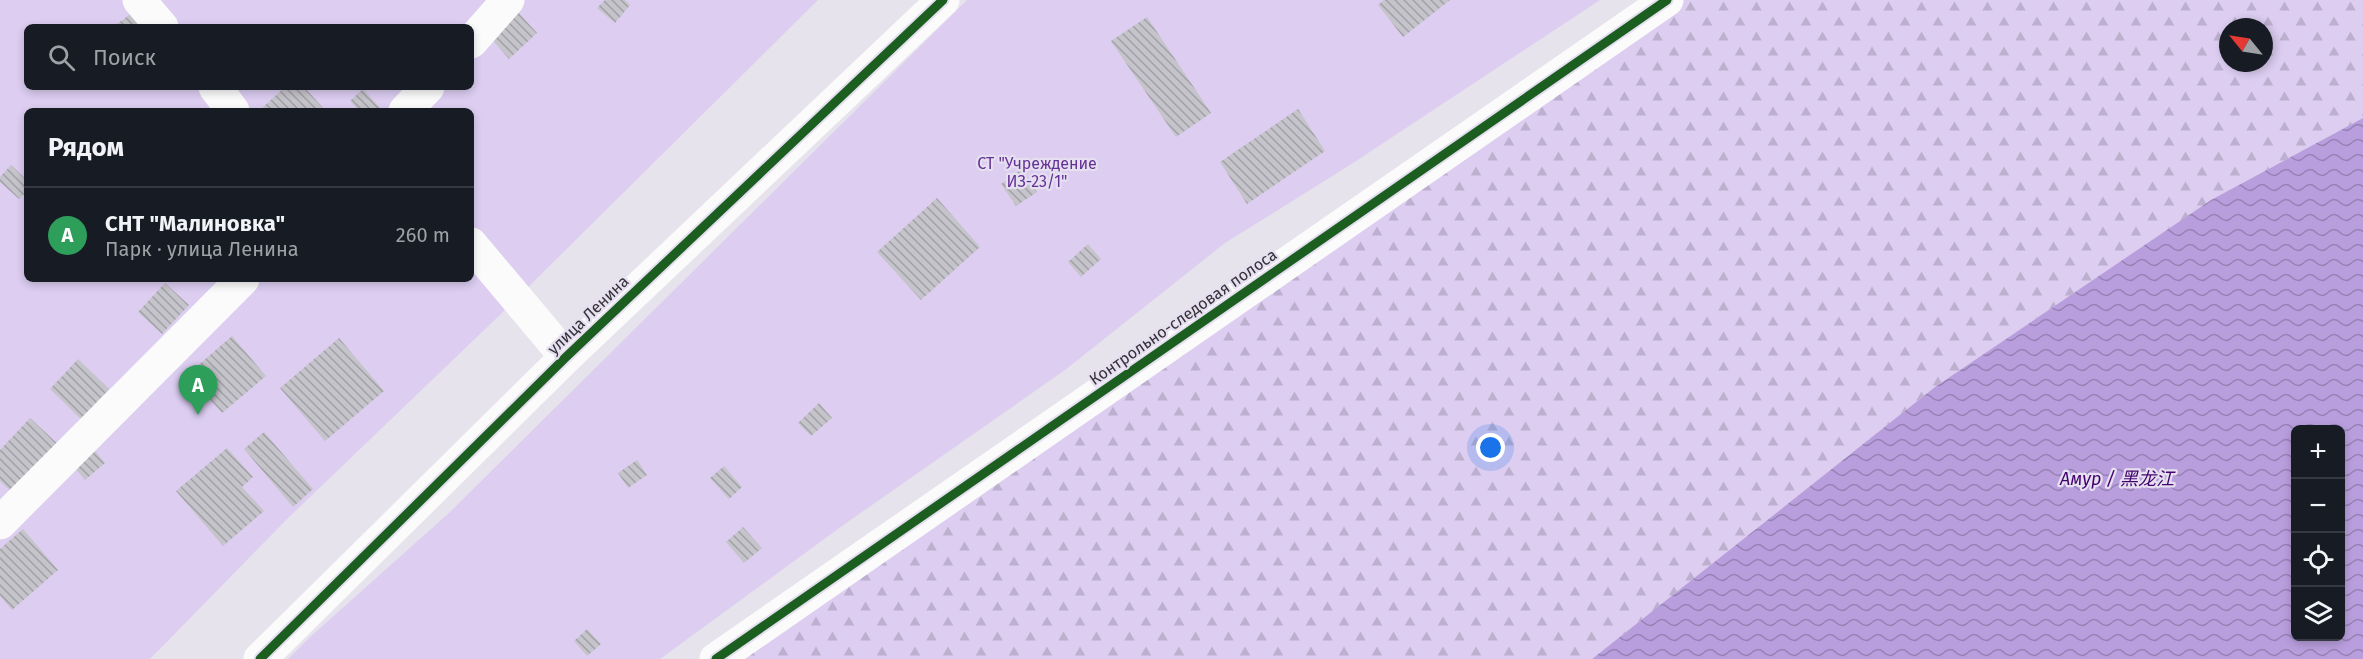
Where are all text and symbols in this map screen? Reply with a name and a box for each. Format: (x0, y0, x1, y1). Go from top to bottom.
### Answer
north arrow (2219, 18, 2273, 72)
search box (24, 24, 474, 90)
icon: search (45, 41, 78, 74)
text: Поиск (93, 44, 156, 71)
text: Рядом (48, 132, 124, 163)
park label: СТ "Учреждение ИЗ-23/1" (977, 154, 1097, 191)
text: СНТ "Малиновка" (105, 210, 285, 237)
text: A (62, 223, 73, 247)
text: 260 m (396, 223, 450, 247)
text: Парк · улица Ленина (105, 237, 299, 261)
street label: Контрольно-следовая полоса (1086, 245, 1280, 389)
street label: улица Ленина (544, 272, 632, 358)
pin: A (178, 366, 218, 415)
map controls (2291, 425, 2345, 641)
button: + (2291, 425, 2345, 479)
your location (1476, 433, 1505, 462)
water label: Амур / 黑龙江 (2059, 468, 2176, 490)
button: − (2291, 479, 2345, 533)
button: locate (2291, 533, 2345, 587)
button: layers (2291, 587, 2345, 641)

